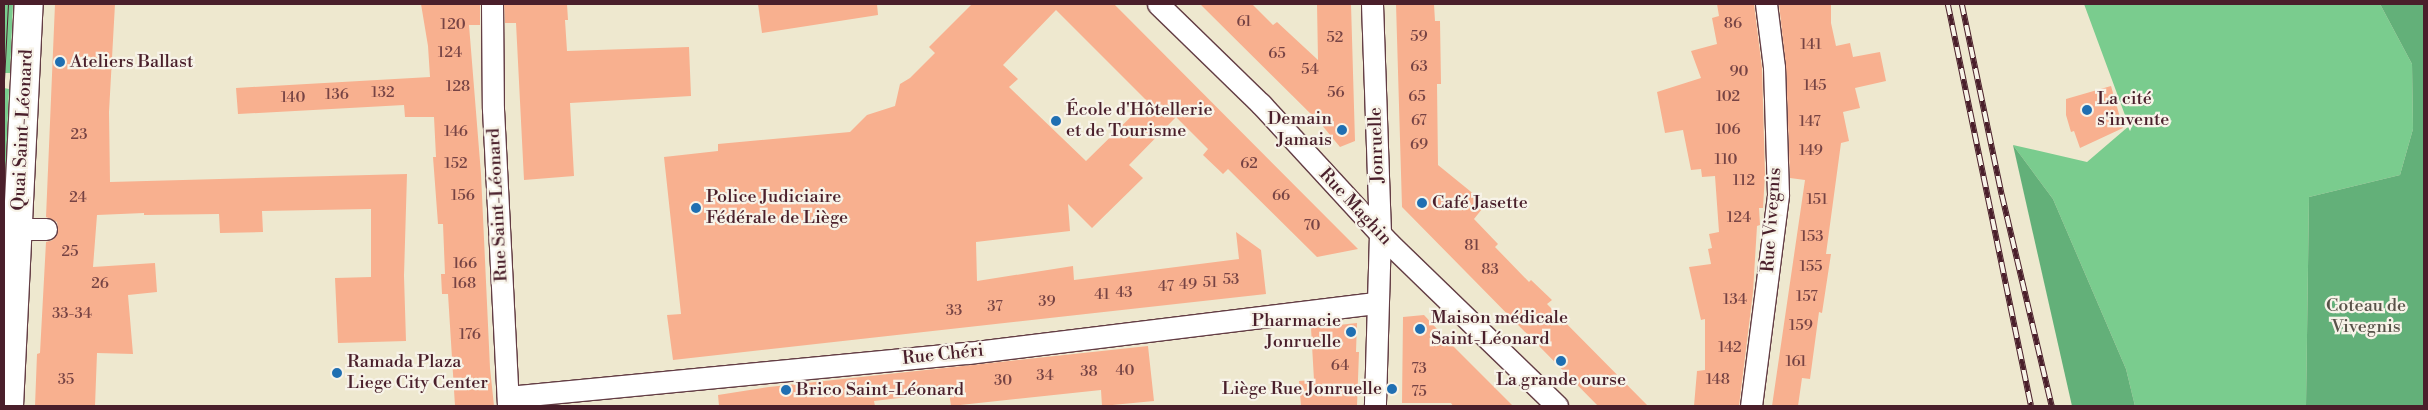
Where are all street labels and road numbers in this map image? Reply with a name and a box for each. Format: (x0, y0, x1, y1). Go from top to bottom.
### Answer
street label: Quai Saint-Léonard (8, 49, 38, 211)
street label: Jonruelle (1365, 107, 1389, 183)
street label: Rue Saint-Léonard (483, 128, 513, 282)
street label: Rue Maghin (1314, 164, 1396, 250)
street label: Rue Vivegnis (1758, 167, 1786, 273)
street label: Rue Chéri (901, 340, 985, 370)

